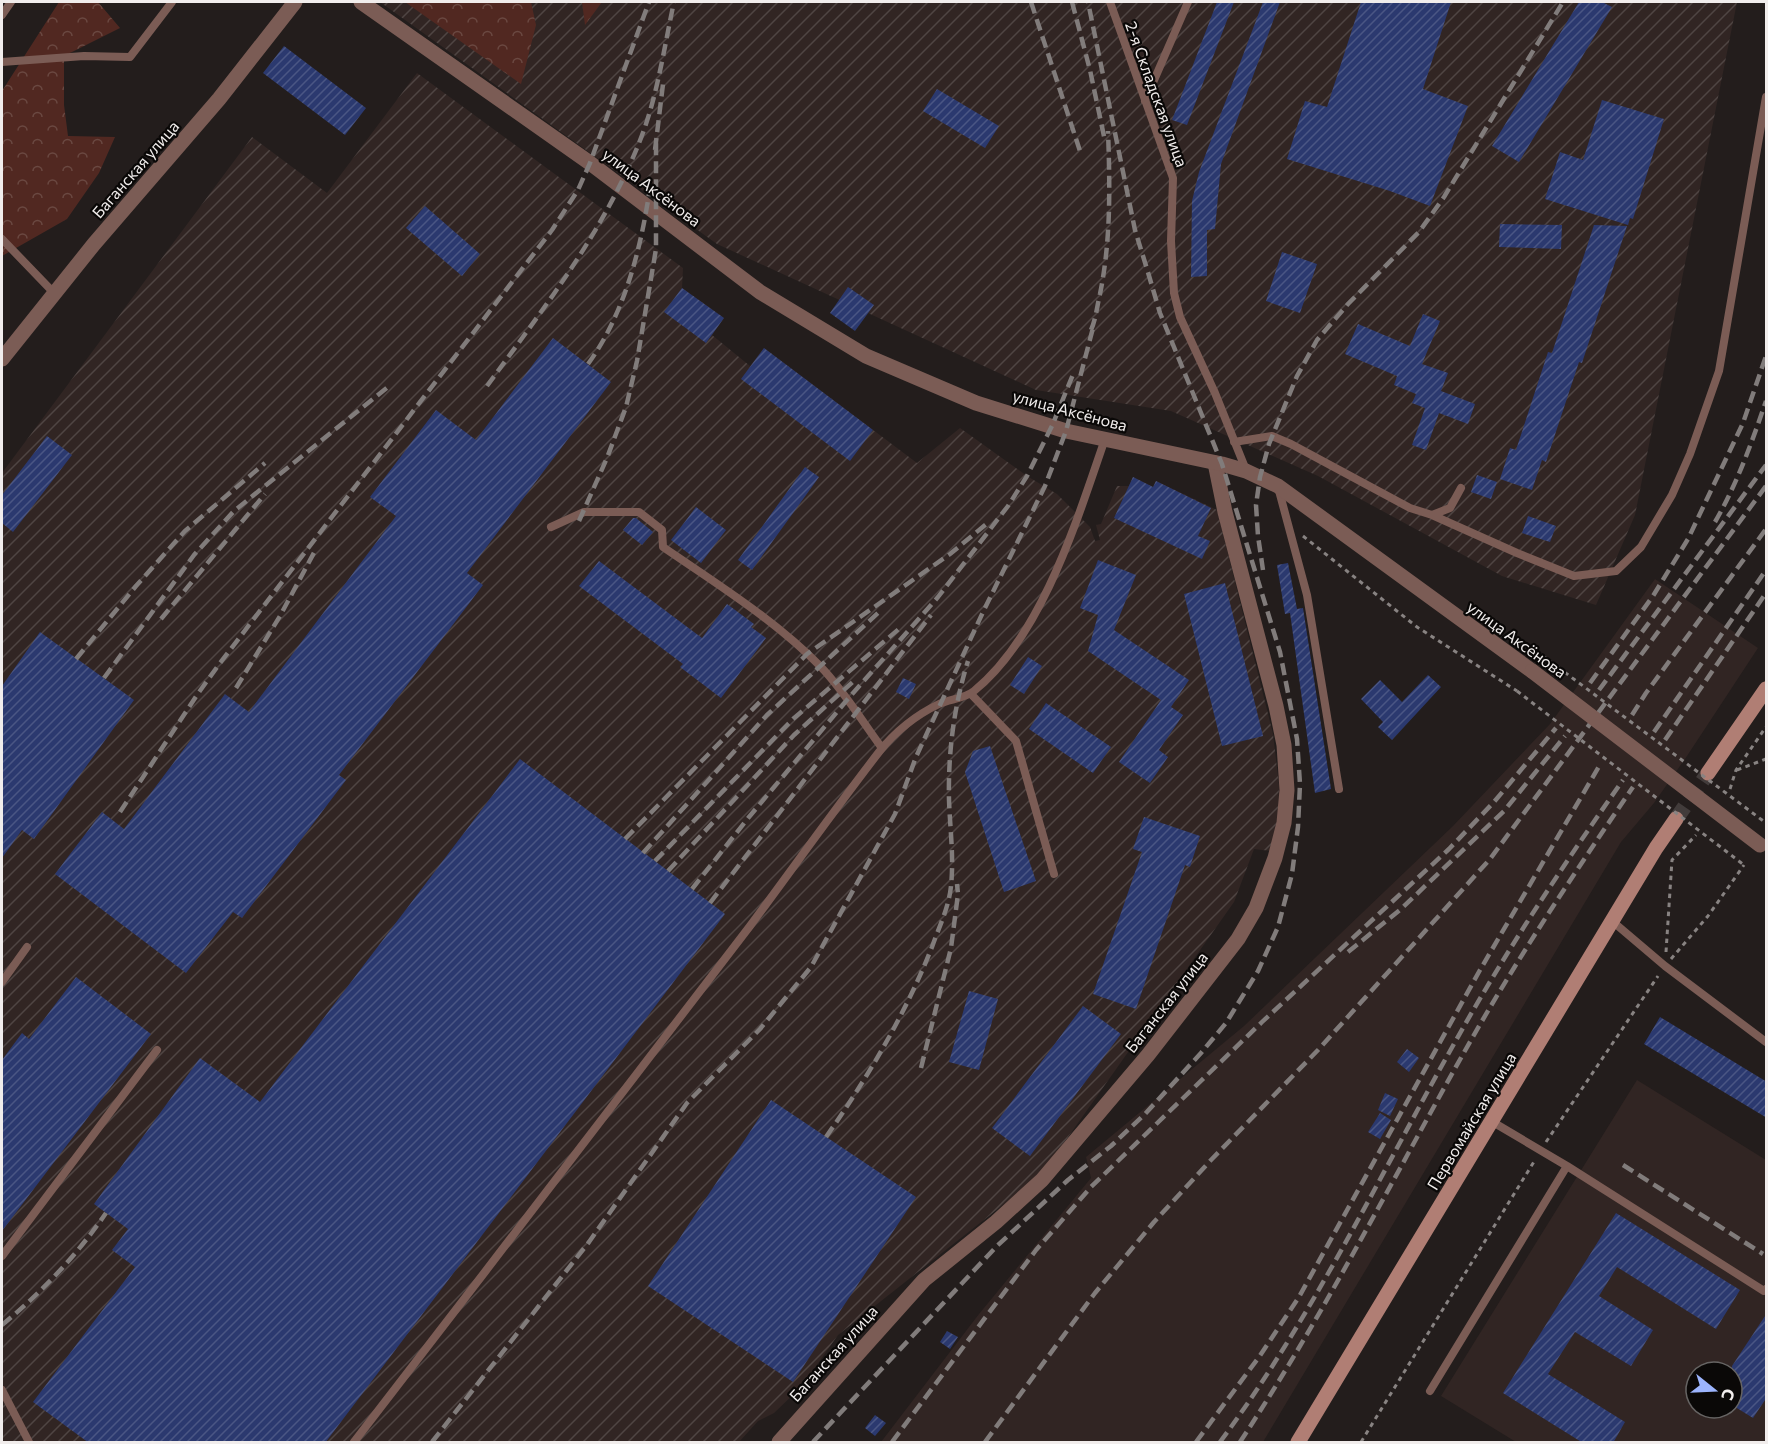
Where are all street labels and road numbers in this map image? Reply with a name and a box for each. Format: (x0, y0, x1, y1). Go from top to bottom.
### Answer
street label: 2-я Складская улица (1122, 19, 1192, 169)
street label: Баганская улица (88, 116, 182, 222)
street label: улица Аксёнова (599, 144, 705, 230)
street label: улица Аксёнова (1011, 386, 1129, 434)
street label: улица Аксёнова (1464, 597, 1570, 681)
street label: Баганская улица (1121, 948, 1211, 1056)
street label: Первомайская улица (1423, 1049, 1519, 1193)
street label: Баганская улица (785, 1301, 881, 1405)

